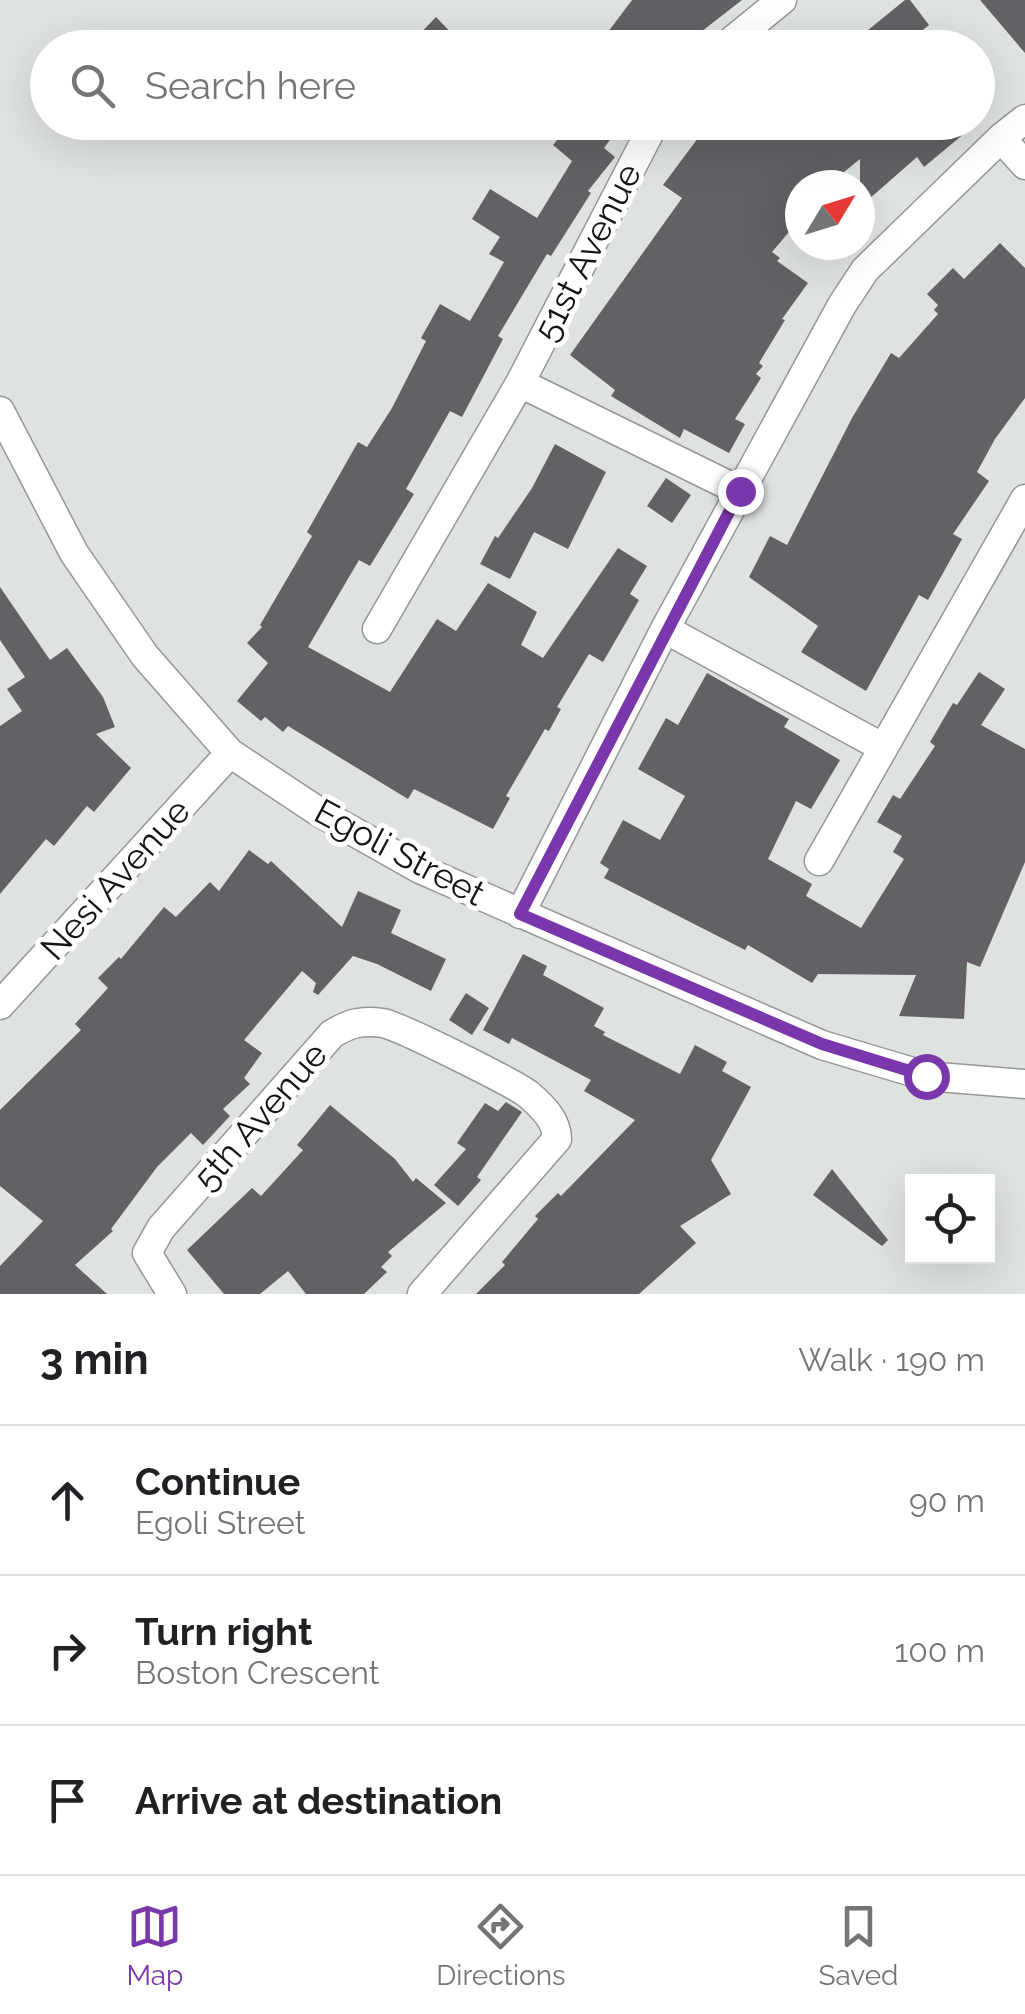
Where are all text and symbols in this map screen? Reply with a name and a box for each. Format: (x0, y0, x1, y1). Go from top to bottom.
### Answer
search box (30, 30, 995, 140)
icon: search (65, 58, 120, 113)
text: Search here (145, 63, 356, 108)
street label: 51st Avenue (525, 157, 649, 347)
north arrow (785, 170, 875, 260)
route end (718, 469, 764, 515)
street label: Nesi Avenue (32, 790, 198, 968)
street label: Egoli Street (308, 790, 492, 914)
street label: 5th Avenue (185, 1034, 335, 1198)
route start (904, 1054, 950, 1100)
map controls (905, 1174, 995, 1264)
button: locate (905, 1174, 995, 1264)
text: 3 min (40, 1335, 149, 1384)
text: Walk · 190 m (798, 1341, 985, 1378)
text: Continue (135, 1459, 300, 1504)
icon: ahead (40, 1473, 95, 1528)
text: 90 m (909, 1482, 985, 1519)
text: Egoli Street (135, 1504, 305, 1541)
text: Turn right (135, 1609, 312, 1654)
icon: right (40, 1623, 95, 1678)
text: 100 m (895, 1632, 985, 1669)
text: Boston Crescent (135, 1654, 379, 1691)
icon: arrive (40, 1773, 95, 1828)
text: Arrive at destination (135, 1778, 502, 1823)
tab: Map (126, 1899, 183, 1992)
tab: Directions (436, 1899, 566, 1992)
tab: Saved (818, 1899, 899, 1992)

